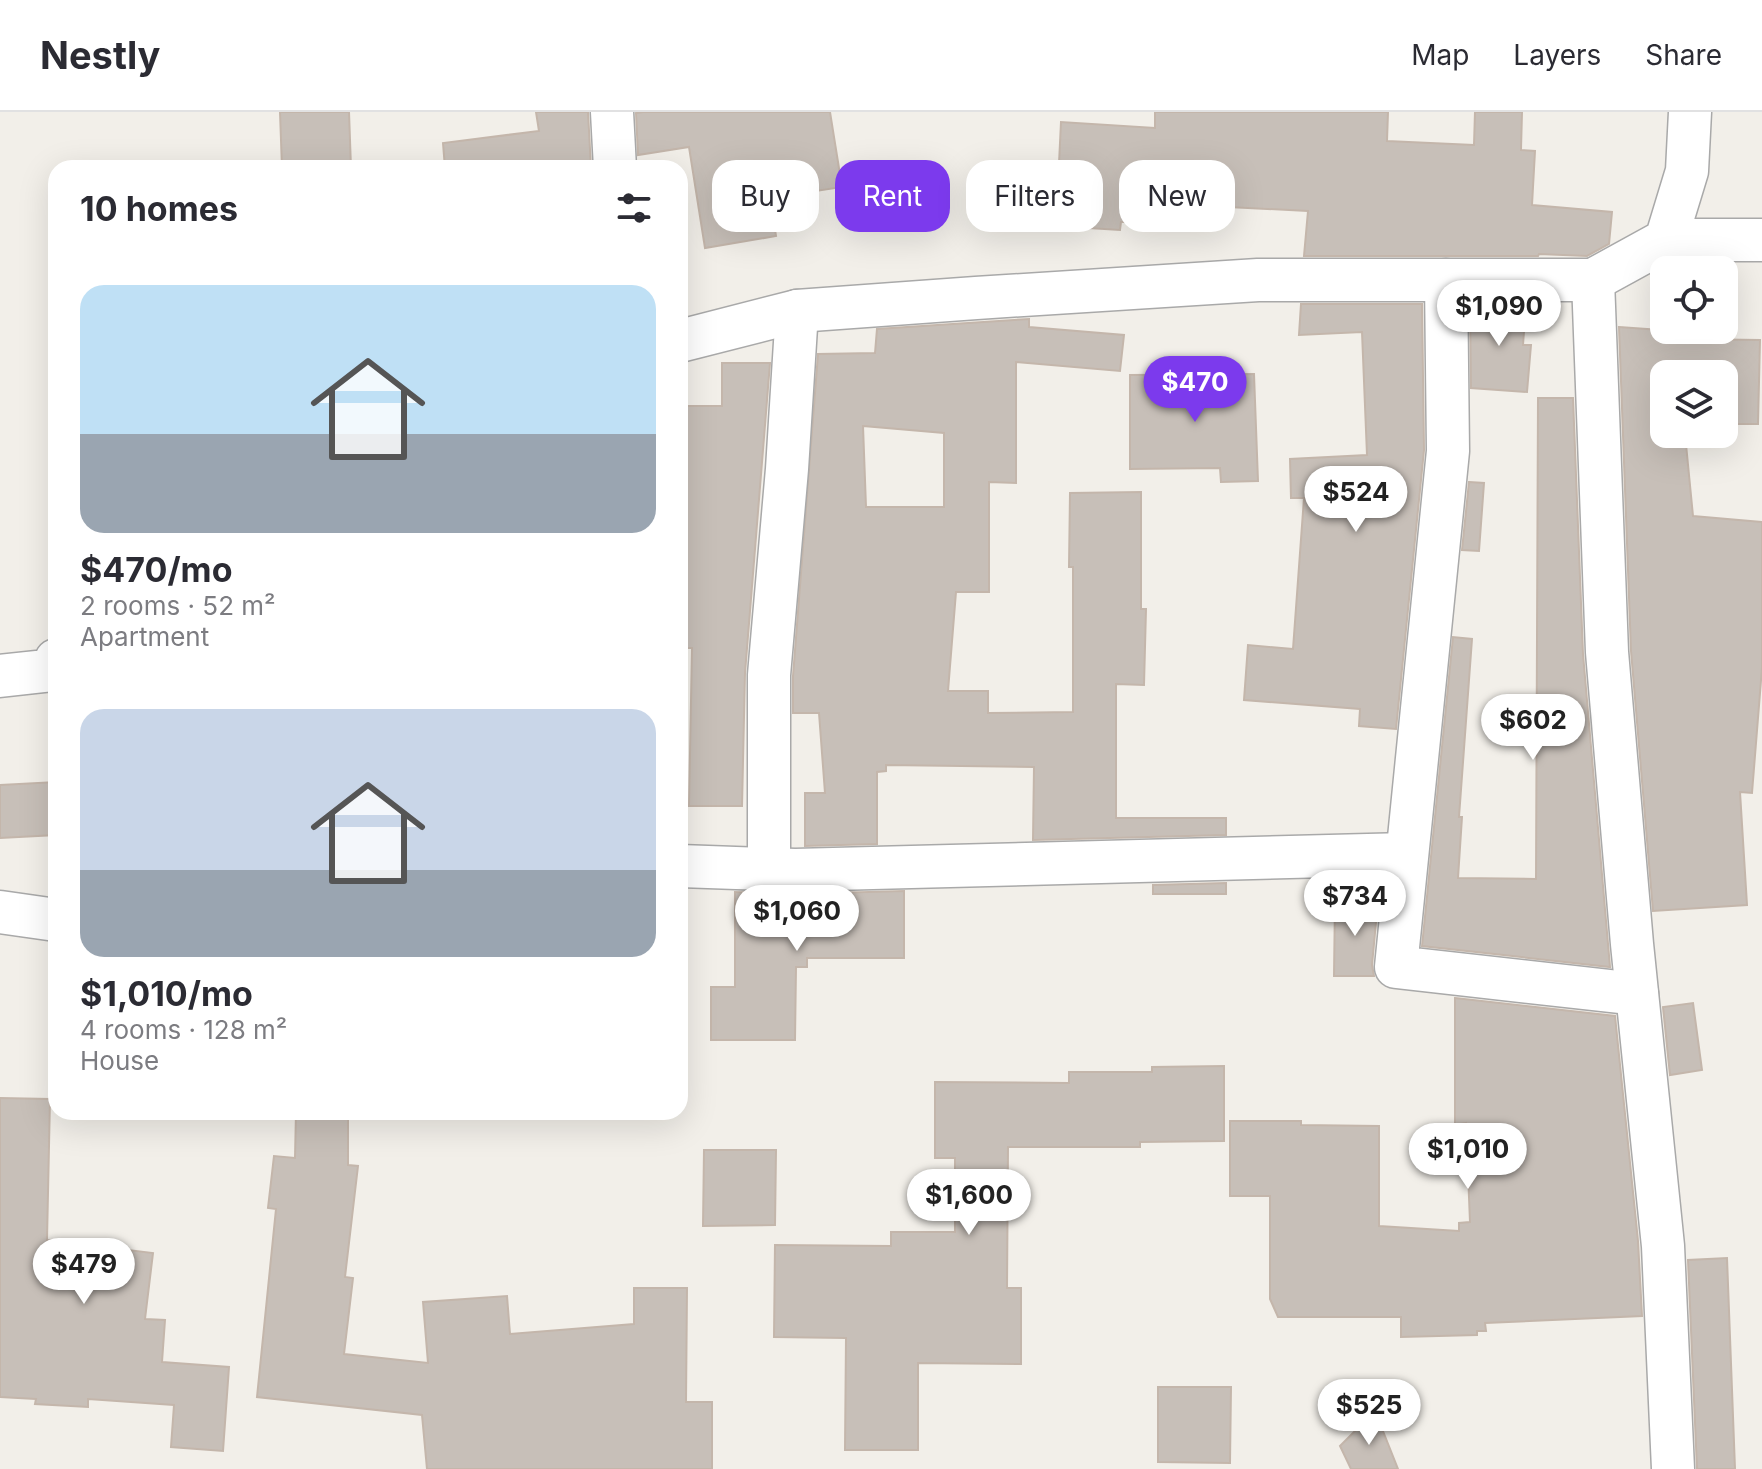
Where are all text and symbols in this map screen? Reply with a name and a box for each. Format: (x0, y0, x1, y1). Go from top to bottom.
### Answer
text: Nestly (40, 32, 160, 78)
text: Map (1411, 38, 1469, 72)
text: Layers (1513, 38, 1601, 72)
text: Share (1645, 38, 1722, 72)
chip: Buy (712, 160, 819, 232)
chip: Rent (835, 160, 950, 232)
chip: Filters (966, 160, 1103, 232)
chip: New (1119, 160, 1235, 232)
icon: filters (612, 186, 656, 230)
text: 10 homes (80, 188, 238, 229)
map controls (1650, 256, 1738, 448)
button: locate (1650, 256, 1738, 344)
pin: $1,090 (1434, 280, 1564, 348)
text: $1,090 (1455, 290, 1543, 321)
icon: home (296, 337, 440, 481)
pin: $470 (1148, 356, 1242, 424)
button: layers (1650, 360, 1738, 448)
text: $470 (1162, 366, 1228, 397)
pin: $524 (1309, 466, 1403, 534)
text: $524 (1322, 476, 1390, 507)
text: $470/mo (80, 549, 233, 590)
text: 2 rooms · 52 m² (80, 590, 276, 621)
text: Apartment (80, 621, 209, 652)
pin: $602 (1486, 694, 1580, 762)
text: $602 (1499, 704, 1567, 735)
icon: home (296, 761, 440, 905)
pin: $734 (1308, 870, 1402, 938)
text: $734 (1322, 880, 1388, 911)
pin: $1,060 (732, 885, 862, 953)
text: $1,060 (753, 895, 841, 926)
text: $1,010/mo (80, 973, 253, 1014)
text: 4 rooms · 128 m² (80, 1014, 287, 1045)
text: House (80, 1045, 159, 1076)
pin: $1,010 (1403, 1123, 1533, 1191)
text: $1,010 (1427, 1133, 1509, 1164)
pin: $1,600 (904, 1169, 1034, 1237)
text: $1,600 (925, 1179, 1013, 1210)
pin: $479 (37, 1238, 131, 1306)
text: $479 (51, 1248, 117, 1279)
pin: $525 (1322, 1379, 1416, 1447)
text: $525 (1336, 1389, 1402, 1420)

